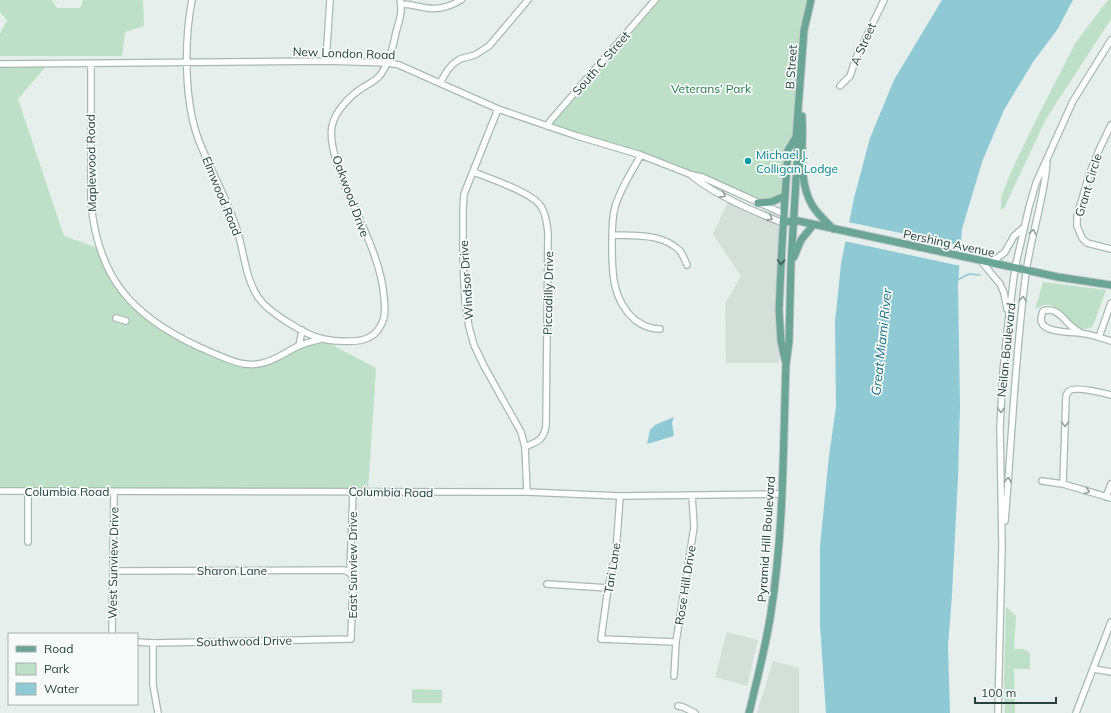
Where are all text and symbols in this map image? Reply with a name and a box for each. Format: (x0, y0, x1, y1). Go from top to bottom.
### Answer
street label: A Street (847, 20, 879, 68)
street label: South C Street (569, 28, 633, 98)
street label: New London Road (292, 44, 396, 62)
street label: B Street (782, 44, 800, 90)
park label: Veterans’ Park (671, 81, 752, 96)
street label: Maplewood Road (83, 114, 99, 212)
place label: Michael J. Colligan Lodge (756, 147, 838, 176)
street label: Grant Circle (1071, 152, 1105, 218)
street label: Oakwood Drive (329, 153, 373, 239)
street label: Elmwood Road (199, 154, 245, 238)
marker: Michael J. Colligan Lodge (743, 156, 753, 166)
one-way arrow (719, 191, 727, 198)
one-way arrow (766, 213, 774, 221)
street label: Pershing Avenue (902, 226, 996, 260)
one-way arrow (1029, 229, 1037, 235)
street label: Windsor Drive (456, 240, 476, 320)
street label: Piccadilly Drive (540, 251, 556, 335)
one-way arrow (777, 259, 785, 265)
water label: Great Miami River (867, 286, 895, 396)
one-way arrow (1018, 296, 1027, 302)
street label: Neilan Boulevard (994, 302, 1018, 398)
one-way arrow (996, 407, 1005, 413)
one-way arrow (1060, 421, 1069, 427)
street label: Pyramid Hill Boulevard (754, 475, 778, 603)
one-way arrow (1004, 477, 1013, 483)
street label: Columbia Road (25, 484, 109, 499)
street label: Columbia Road (348, 484, 434, 500)
one-way arrow (1083, 486, 1090, 495)
street label: West Sunview Drive (105, 507, 121, 619)
street label: East Sunview Drive (345, 512, 360, 619)
street label: Tari Lane (601, 542, 623, 594)
street label: Rose Hill Drive (671, 544, 699, 626)
street label: Sharon Lane (197, 563, 267, 578)
legend (8, 633, 138, 705)
street label: Southwood Drive (196, 633, 292, 649)
text: Road (44, 641, 73, 656)
text: Park (44, 661, 70, 676)
scale bar (975, 679, 1056, 705)
text: Water (44, 681, 80, 696)
text: 100 m (981, 685, 1016, 700)

